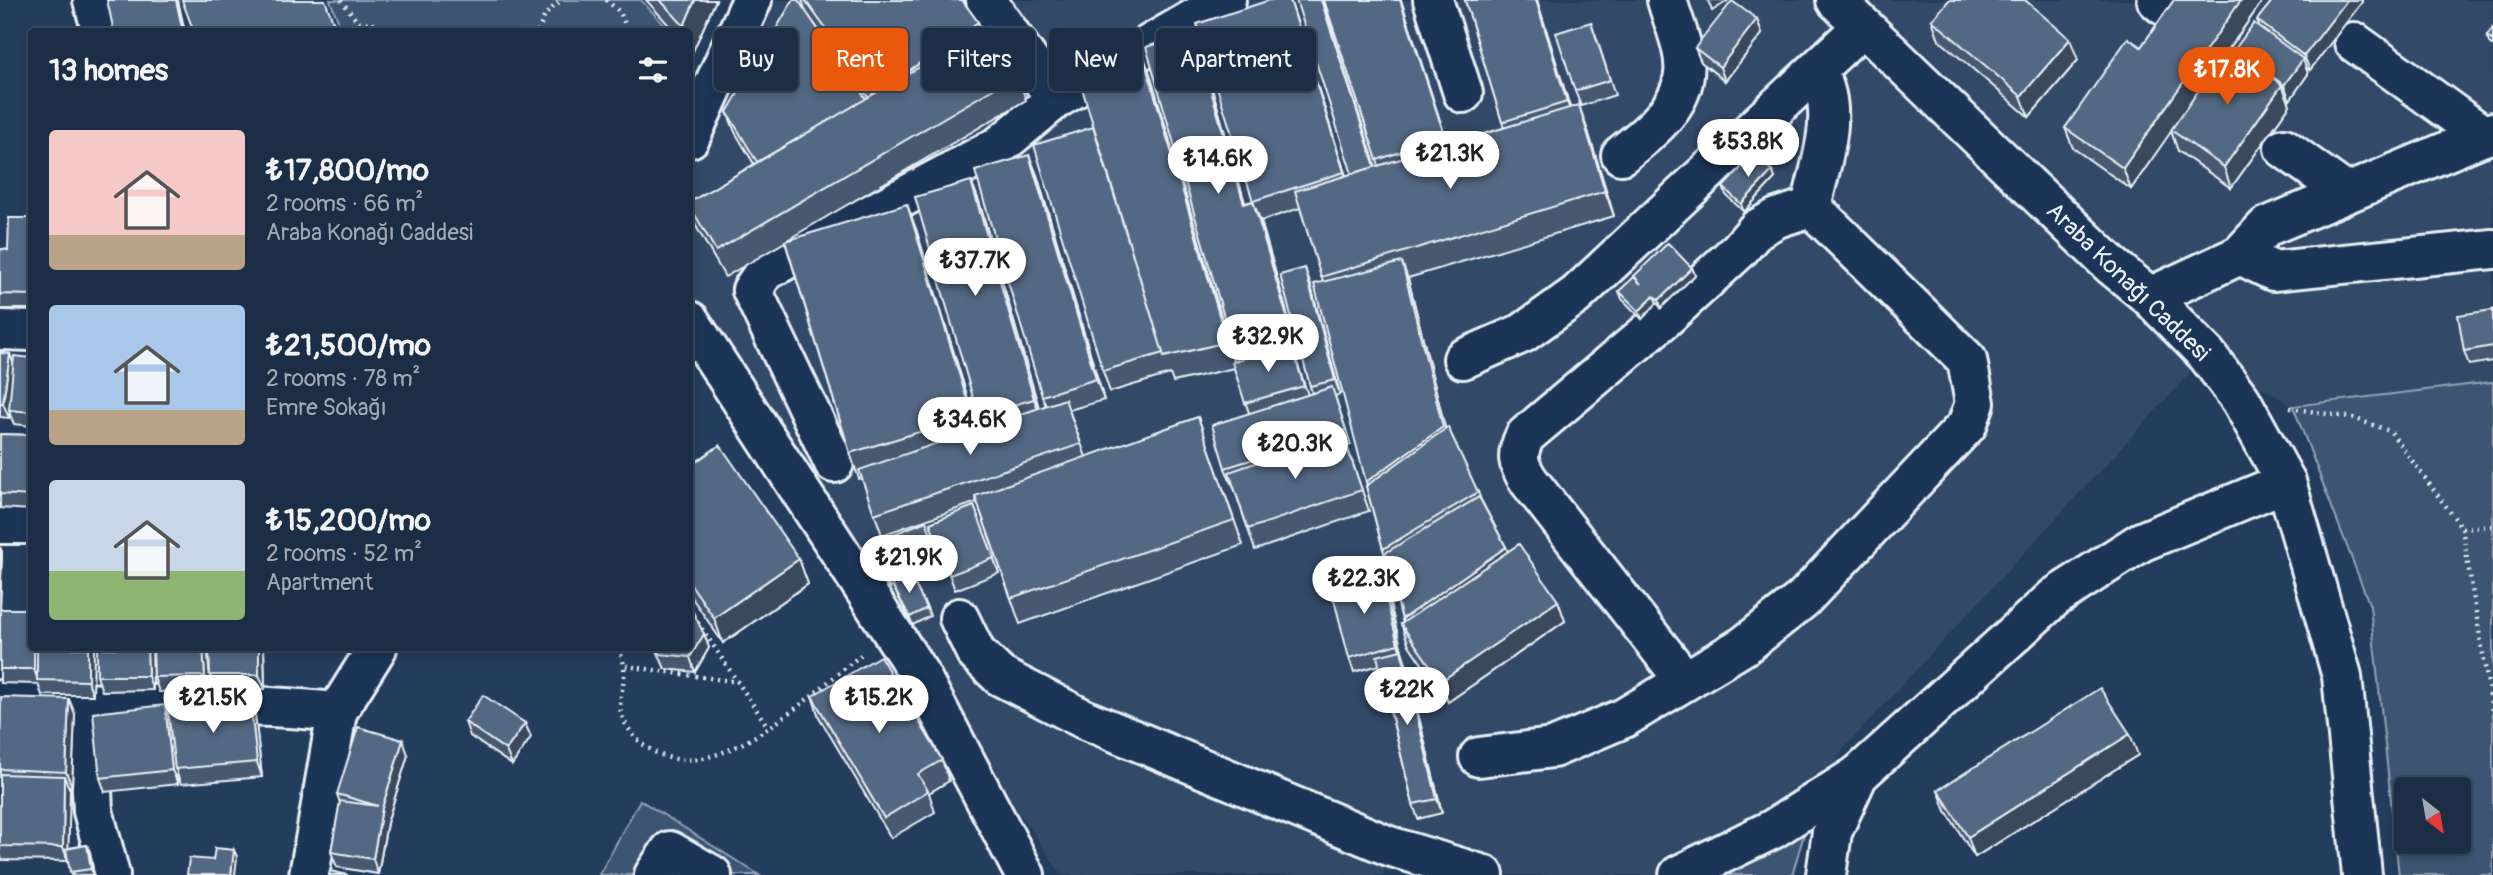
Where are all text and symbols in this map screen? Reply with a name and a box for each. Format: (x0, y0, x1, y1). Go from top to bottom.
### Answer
chip: Buy (714, 28, 798, 91)
chip: Rent (812, 28, 908, 91)
chip: Filters (922, 28, 1035, 91)
chip: New (1049, 28, 1142, 91)
chip: Apartment (1156, 28, 1316, 91)
pin: ₺17.8K (2170, 48, 2284, 107)
icon: filters (634, 51, 672, 89)
text: 13 homes (49, 52, 168, 89)
text: ₺17.8K (2194, 55, 2260, 84)
pin: ₺53.8K (1691, 120, 1805, 179)
text: ₺53.8K (1713, 127, 1783, 156)
pin: ₺21.3K (1393, 132, 1507, 191)
pin: ₺14.6K (1161, 136, 1275, 196)
text: ₺21.3K (1416, 139, 1484, 168)
text: ₺14.6K (1184, 144, 1252, 173)
text: ₺17,800/mo (266, 152, 429, 189)
icon: home (105, 158, 189, 242)
text: 2 rooms · 66 m² (266, 189, 423, 218)
street label: Araba Konağı Caddesi (2040, 197, 2216, 367)
text: Araba Konağı Caddesi (266, 218, 473, 247)
pin: ₺37.7K (918, 238, 1032, 298)
text: ₺37.7K (940, 246, 1010, 275)
pin: ₺32.9K (1211, 314, 1325, 374)
text: ₺32.9K (1233, 322, 1303, 351)
text: ₺21,500/mo (266, 327, 431, 364)
icon: home (105, 333, 189, 417)
text: 2 rooms · 78 m² (266, 364, 420, 393)
text: Emre Sokağı (266, 393, 387, 422)
pin: ₺34.6K (913, 398, 1027, 457)
text: ₺34.6K (934, 405, 1006, 434)
pin: ₺20.3K (1238, 421, 1352, 481)
text: ₺20.3K (1258, 429, 1332, 458)
text: ₺15,200/mo (266, 502, 431, 539)
icon: home (105, 508, 189, 592)
pin: ₺21.9K (852, 536, 966, 595)
text: 2 rooms · 52 m² (266, 539, 422, 568)
text: ₺21.9K (876, 543, 942, 572)
pin: ₺22.3K (1307, 556, 1421, 616)
text: ₺22.3K (1328, 564, 1400, 593)
text: Apartment (266, 568, 373, 597)
pin: ₺22K (1366, 668, 1448, 727)
text: ₺22K (1380, 675, 1434, 704)
pin: ₺21.5K (156, 676, 270, 735)
pin: ₺15.2K (822, 676, 936, 735)
text: ₺21.5K (179, 683, 247, 712)
text: ₺15.2K (845, 683, 913, 712)
north arrow (2394, 777, 2471, 854)
map controls (2394, 777, 2471, 854)

